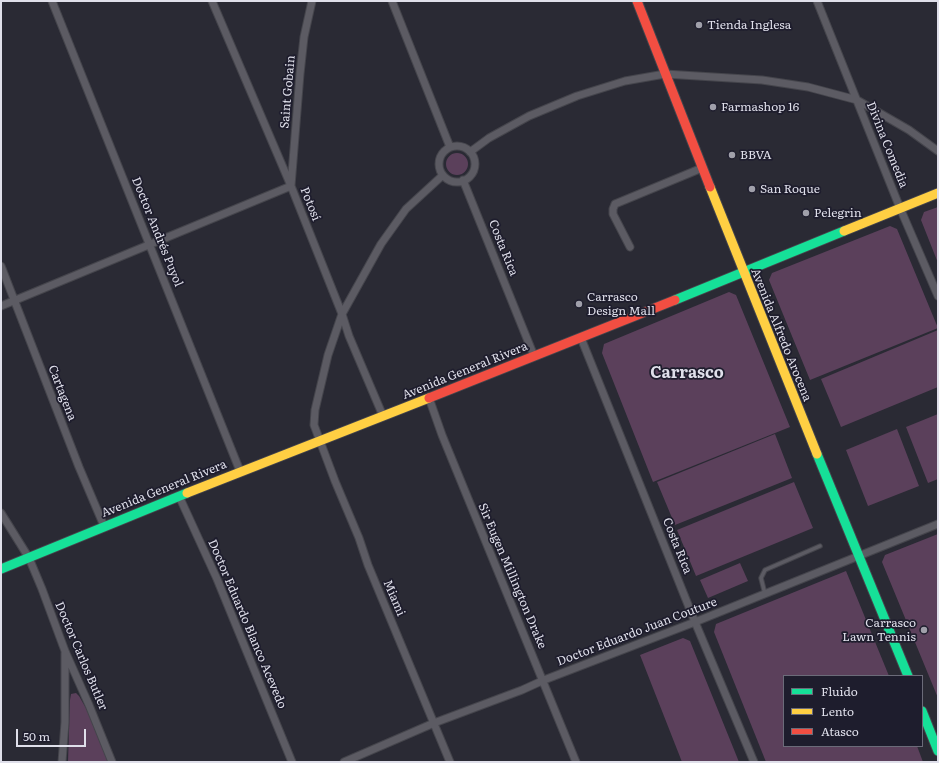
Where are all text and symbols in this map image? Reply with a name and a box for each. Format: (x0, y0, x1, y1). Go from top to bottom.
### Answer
place label: Tienda Inglesa (707, 18, 791, 32)
marker: Tienda Inglesa (694, 20, 704, 30)
street label: Saint Gobain (278, 55, 298, 129)
place label: Farmashop 16 (721, 100, 799, 114)
street label: Divina Comedia (863, 100, 911, 190)
marker: Farmashop 16 (708, 102, 718, 112)
place label: BBVA (740, 148, 772, 162)
marker: BBVA (727, 150, 737, 160)
street label: Doctor Andrés Puyol (128, 175, 186, 289)
place label: San Roque (760, 182, 820, 196)
marker: San Roque (747, 184, 757, 194)
street label: Potosí (297, 185, 323, 223)
place label: Pelegrin (814, 206, 862, 220)
marker: Pelegrin (801, 208, 811, 218)
street label: Costa Rica (485, 218, 521, 278)
street label: Avenida Alfredo Arocena (748, 266, 814, 404)
place label: Carrasco Design Mall (587, 290, 655, 318)
marker: Carrasco Design Mall (574, 299, 584, 309)
street label: Avenida General Rivera (400, 339, 530, 403)
street label: Cartagena (45, 363, 79, 423)
district label: Carrasco (650, 363, 724, 383)
street label: Avenida General Rivera (99, 457, 229, 521)
street label: Sir Eugen Millington Drake (475, 501, 549, 651)
street label: Costa Rica (659, 516, 695, 576)
street label: Doctor Eduardo Blanco Acevedo (205, 537, 289, 711)
street label: Miami (380, 578, 408, 618)
street label: Doctor Eduardo Juan Couture (555, 595, 719, 669)
street label: Doctor Carlos Butler (52, 600, 110, 712)
place label: Carrasco Lawn Tennis (842, 616, 916, 644)
marker: Carrasco Lawn Tennis (919, 625, 929, 635)
legend (783, 675, 923, 747)
text: Fluido (821, 682, 858, 700)
text: Lento (821, 702, 854, 720)
scale bar (18, 721, 88, 747)
text: Atasco (821, 722, 859, 740)
text: 50 m (23, 727, 50, 745)

